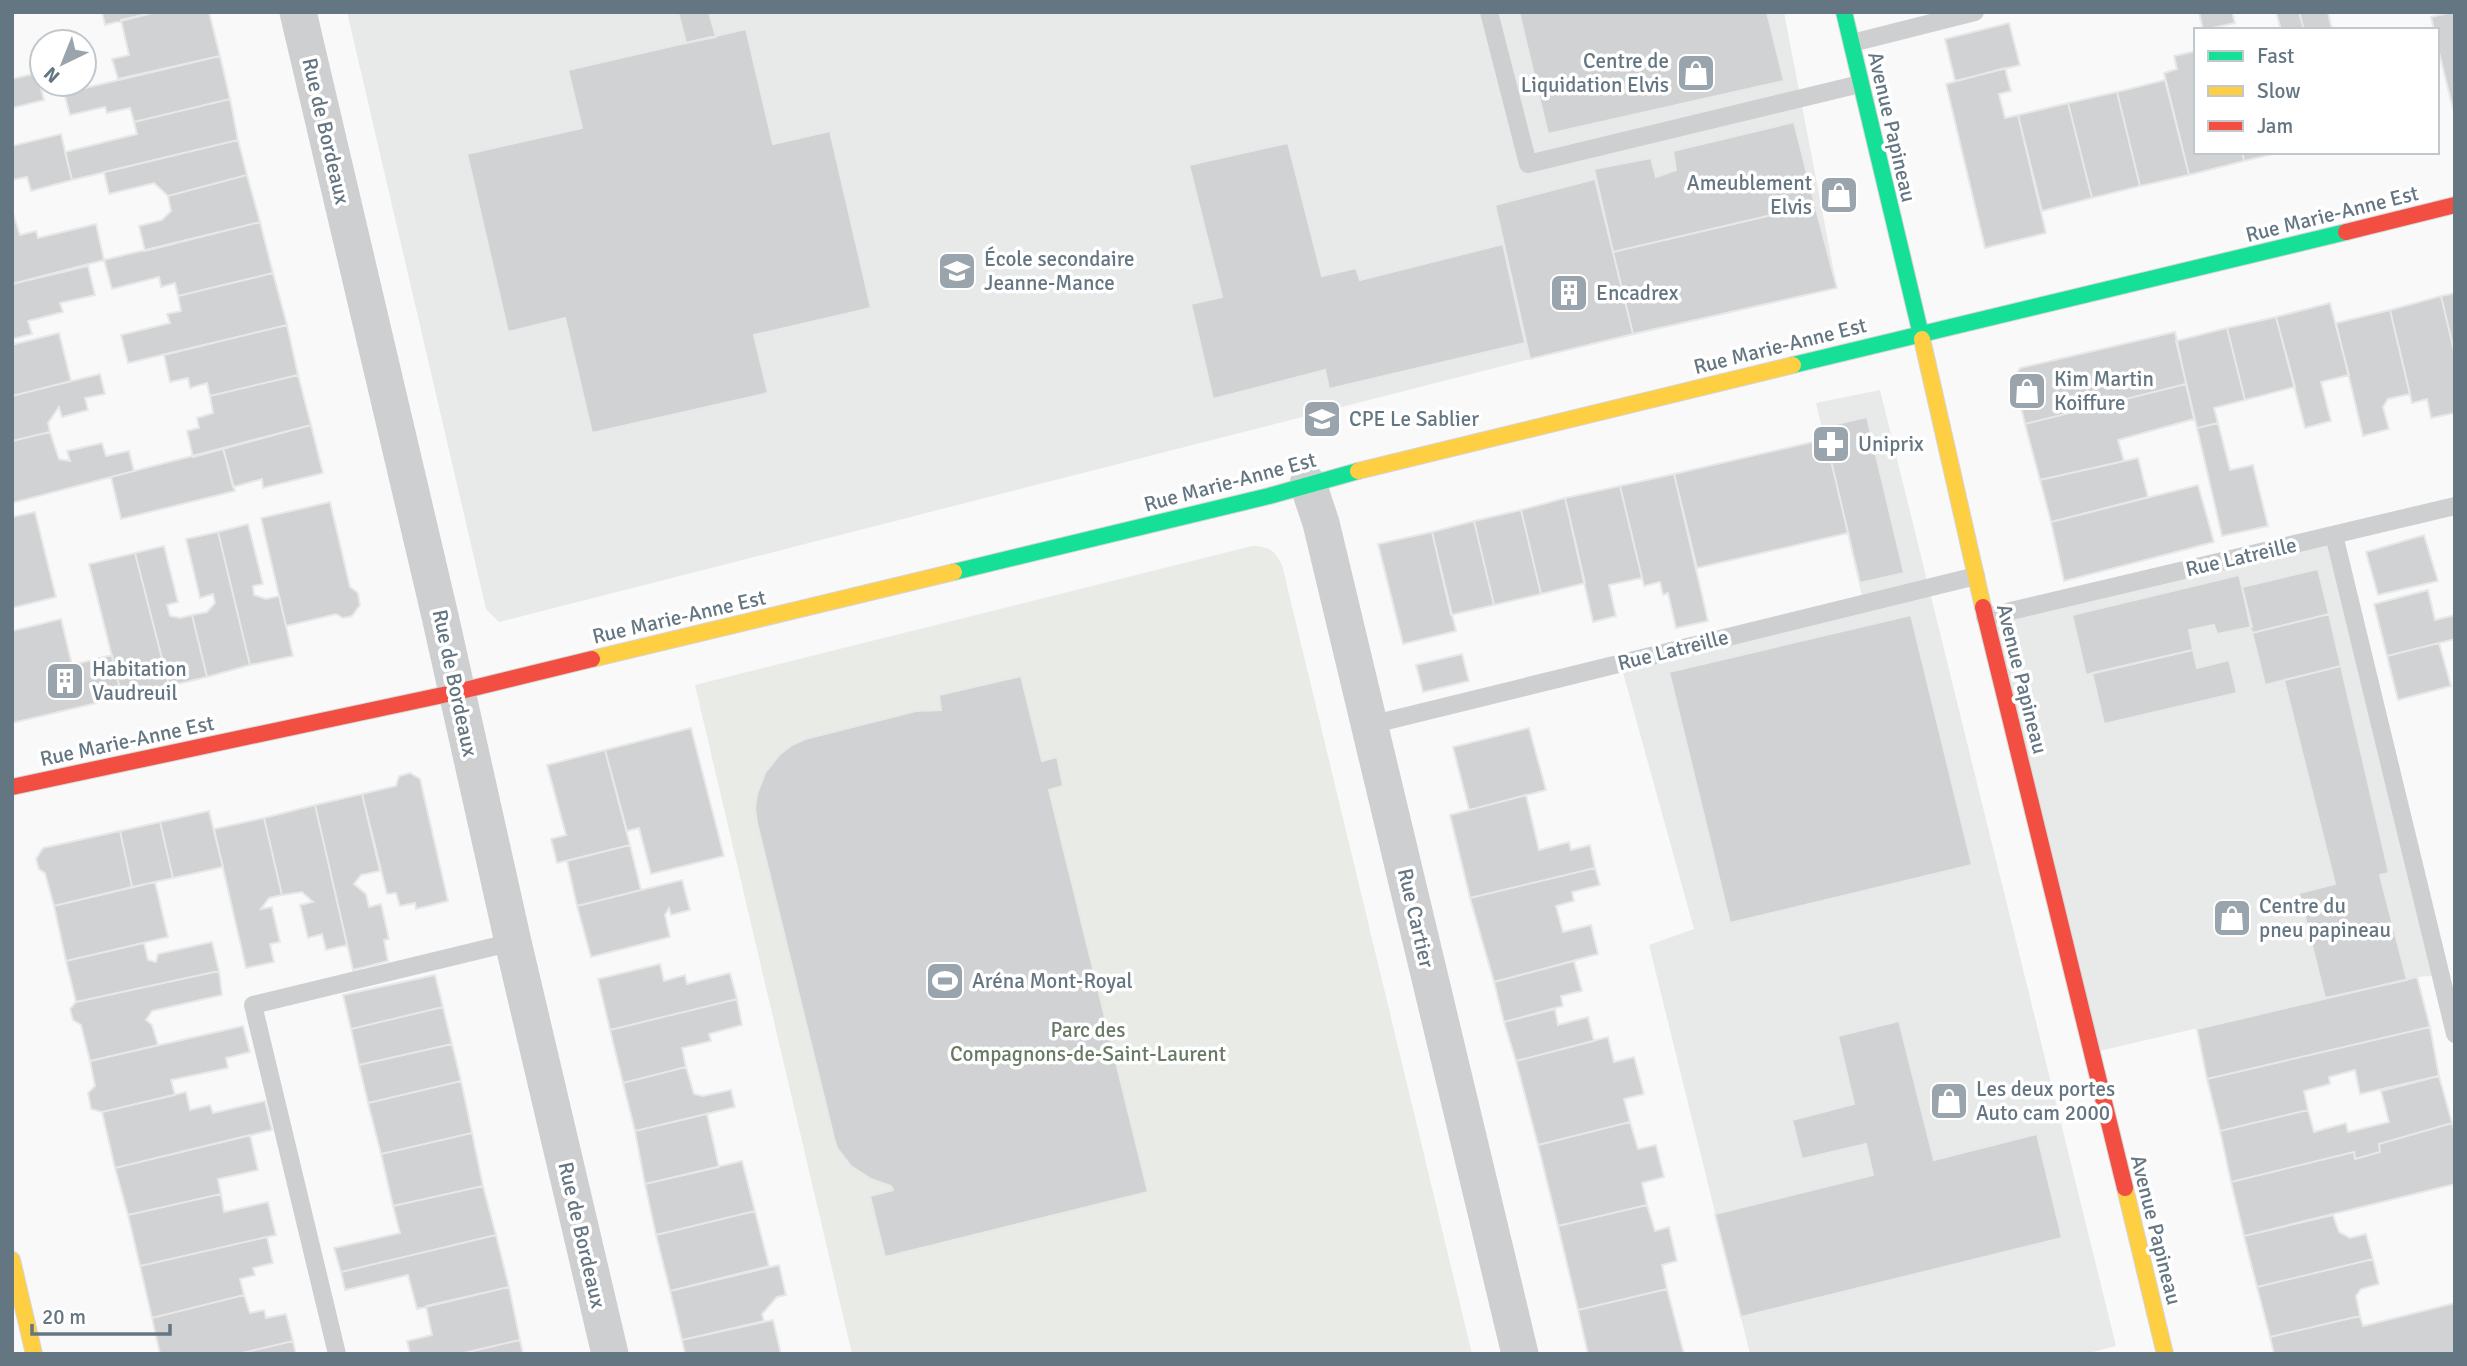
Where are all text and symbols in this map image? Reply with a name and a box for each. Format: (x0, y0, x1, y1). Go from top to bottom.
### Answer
north arrow (28, 28, 98, 98)
legend (2194, 28, 2439, 154)
text: Fast (2257, 43, 2294, 69)
place label: Centre de Liquidation Elvis (1521, 48, 1669, 98)
street label: Avenue Papineau (1862, 49, 1922, 205)
shop icon: Centre de Liquidation Elvis (1675, 52, 1717, 94)
street label: Rue de Bordeaux (297, 55, 356, 207)
text: N (39, 61, 65, 88)
text: Slow (2257, 78, 2301, 104)
text: Jam (2257, 113, 2293, 139)
place label: Ameublement Elvis (1687, 170, 1812, 220)
shop icon: Ameublement Elvis (1818, 174, 1860, 216)
street label: Rue Marie-Anne Est (2243, 180, 2421, 248)
place label: École secondaire Jeanne-Mance (984, 246, 1135, 296)
school or university icon: École secondaire Jeanne-Mance (936, 250, 978, 292)
building icon: Encadrex (1548, 272, 1590, 314)
place label: Encadrex (1596, 280, 1679, 306)
street label: Rue Marie-Anne Est (1691, 312, 1869, 380)
place label: Kim Martin Koiffure (2054, 366, 2154, 416)
shop icon: Kim Martin Koiffure (2006, 370, 2048, 412)
school or university icon: CPE Le Sablier (1301, 398, 1343, 440)
place label: CPE Le Sablier (1349, 406, 1479, 432)
pharmacy icon: Uniprix (1810, 423, 1852, 465)
place label: Uniprix (1858, 431, 1924, 457)
street label: Rue Marie-Anne Est (1141, 447, 1319, 517)
street label: Rue Latreille (2183, 532, 2299, 582)
street label: Rue Marie-Anne Est (590, 584, 768, 650)
street label: Avenue Papineau (1991, 601, 2053, 757)
street label: Rue de Bordeaux (427, 607, 483, 759)
street label: Rue Latreille (1615, 624, 1731, 676)
place label: Habitation Vaudreuil (92, 656, 187, 706)
building icon: Habitation Vaudreuil (44, 660, 86, 702)
street label: Rue Marie-Anne Est (38, 710, 216, 772)
street label: Rue Cartier (1392, 866, 1440, 971)
place label: Centre du pneu papineau (2259, 893, 2391, 943)
shop icon: Centre du pneu papineau (2211, 897, 2253, 939)
sports icon: Aréna Mont-Royal (924, 960, 966, 1002)
place label: Aréna Mont-Royal (972, 968, 1133, 994)
park label: Parc des Compagnons-de-Saint-Laurent (950, 1017, 1226, 1067)
place label: Les deux portes Auto cam 2000 (1976, 1076, 2115, 1126)
shop icon: Les deux portes Auto cam 2000 (1928, 1080, 1970, 1122)
street label: Avenue Papineau (2125, 1152, 2187, 1308)
street label: Rue de Bordeaux (553, 1159, 612, 1311)
scale bar (32, 1292, 170, 1336)
text: 20 m (42, 1304, 86, 1330)

